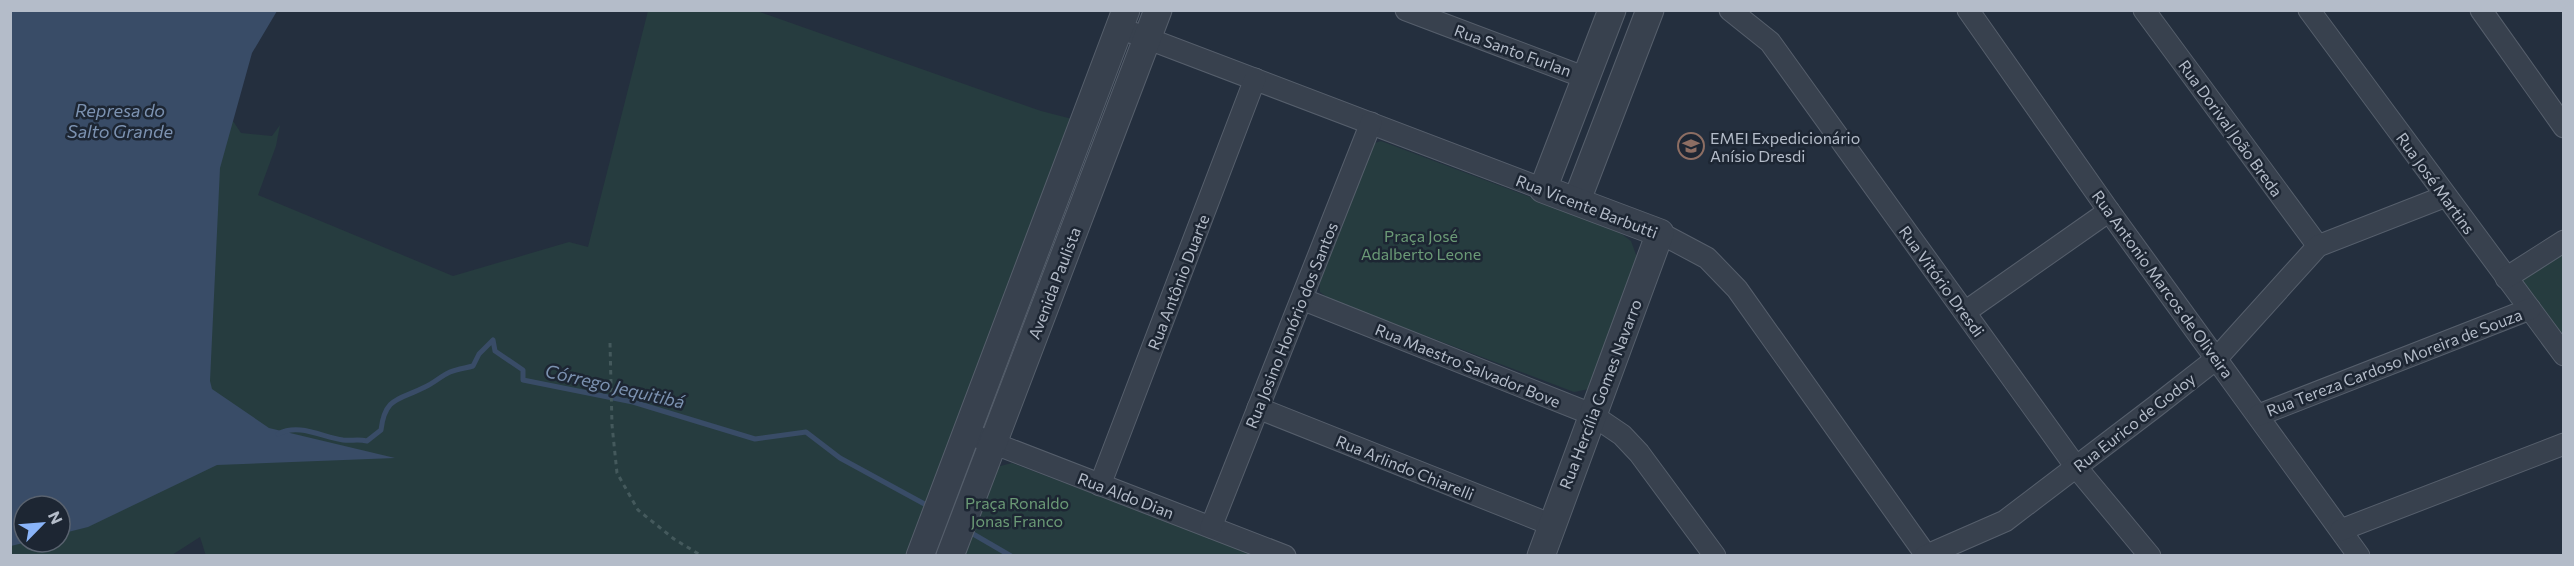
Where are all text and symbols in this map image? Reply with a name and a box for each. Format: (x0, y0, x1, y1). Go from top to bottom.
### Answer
street label: Rua Santo Furlan (1452, 20, 1574, 80)
street label: Rua Dorival João Breda (2175, 56, 2287, 200)
water label: Represa do Salto Grande (67, 99, 173, 142)
place label: EMEI Expedicionário Anísio Dresdi (1710, 128, 1860, 165)
street label: Rua José Martins (2393, 129, 2479, 237)
school or university icon: EMEI Expedicionário Anísio Dresdi (1676, 131, 1706, 161)
street label: Rua Vicente Barbutti (1513, 170, 1661, 242)
street label: Rua Antonio Marcos de Oliveira (2088, 186, 2238, 382)
street label: Rua Antônio Duarte (1143, 212, 1213, 352)
street label: Rua Josino Honório dos Santos (1241, 219, 1341, 431)
street label: Rua Vitório Dresdi (1895, 222, 1989, 340)
street label: Avenida Paulista (1024, 224, 1084, 342)
park label: Praça José Adalberto Leone (1361, 226, 1481, 263)
street label: Rua Hercília Gomes Navarro (1555, 296, 1645, 492)
street label: Rua Tereza Cardoso Moreira de Souza (2263, 304, 2525, 420)
street label: Rua Maestro Salvador Bove (1373, 319, 1563, 411)
water label: Córrego Jequitibá (543, 359, 687, 413)
street label: Rua Eurico de Godoy (2069, 369, 2199, 475)
street label: Rua Arlindo Chiarelli (1333, 431, 1477, 503)
street label: Rua Aldo Dian (1075, 468, 1177, 522)
park label: Praça Ronaldo Jonas Franco (965, 493, 1069, 530)
north arrow (12, 494, 72, 554)
text: N (45, 508, 67, 527)

